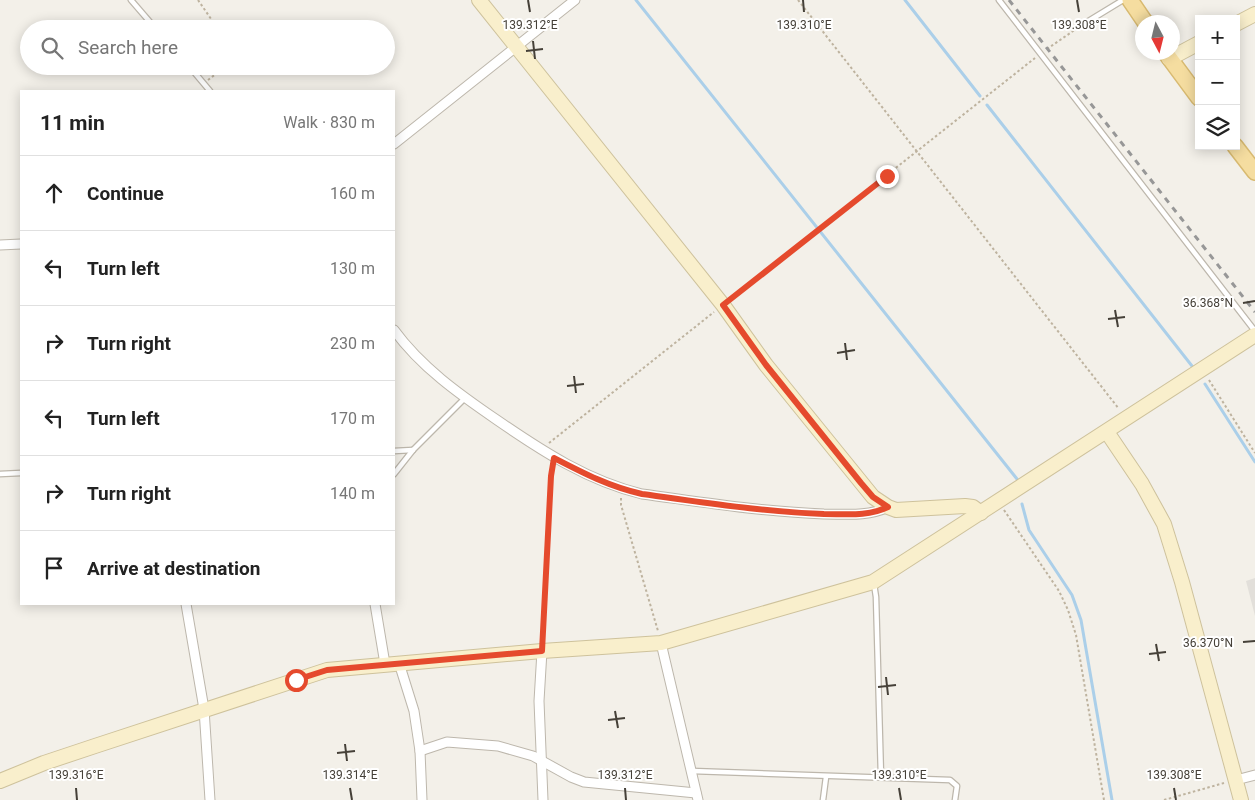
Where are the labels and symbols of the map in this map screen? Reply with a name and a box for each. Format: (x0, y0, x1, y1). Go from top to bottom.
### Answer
north arrow (1135, 15, 1180, 60)
text: 139.312°E (503, 18, 558, 32)
text: 139.310°E (777, 18, 832, 32)
text: 139.308°E (1052, 18, 1107, 32)
route end (876, 165, 899, 188)
text: 36.368°N (1183, 296, 1233, 310)
text: 36.370°N (1183, 636, 1233, 650)
route start (285, 669, 308, 692)
text: 139.316°E (49, 768, 104, 782)
text: 139.314°E (323, 768, 378, 782)
text: 139.312°E (598, 768, 653, 782)
text: 139.310°E (872, 768, 927, 782)
text: 139.308°E (1147, 768, 1202, 782)

